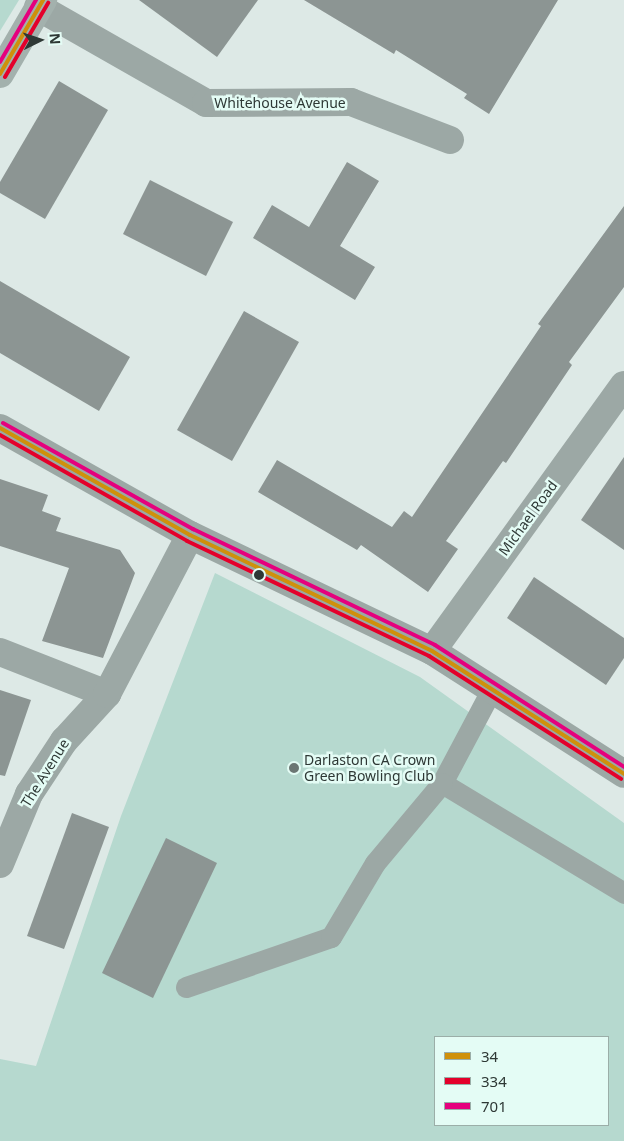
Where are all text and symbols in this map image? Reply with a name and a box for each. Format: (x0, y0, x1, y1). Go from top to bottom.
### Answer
north arrow (15, 15, 65, 65)
text: N (46, 33, 65, 45)
street label: Whitehouse Avenue (214, 95, 346, 111)
street label: Michael Road (495, 477, 561, 559)
unlabelled marker (254, 570, 264, 580)
street label: The Avenue (17, 736, 73, 810)
place label: Darlaston CA Crown Green Bowling Club (304, 752, 435, 784)
marker: Darlaston CA Crown Green Bowling Club (288, 762, 300, 774)
legend (434, 1036, 609, 1126)
text: 34 (481, 1046, 498, 1066)
text: 334 (481, 1071, 507, 1091)
text: 701 (481, 1096, 507, 1116)

